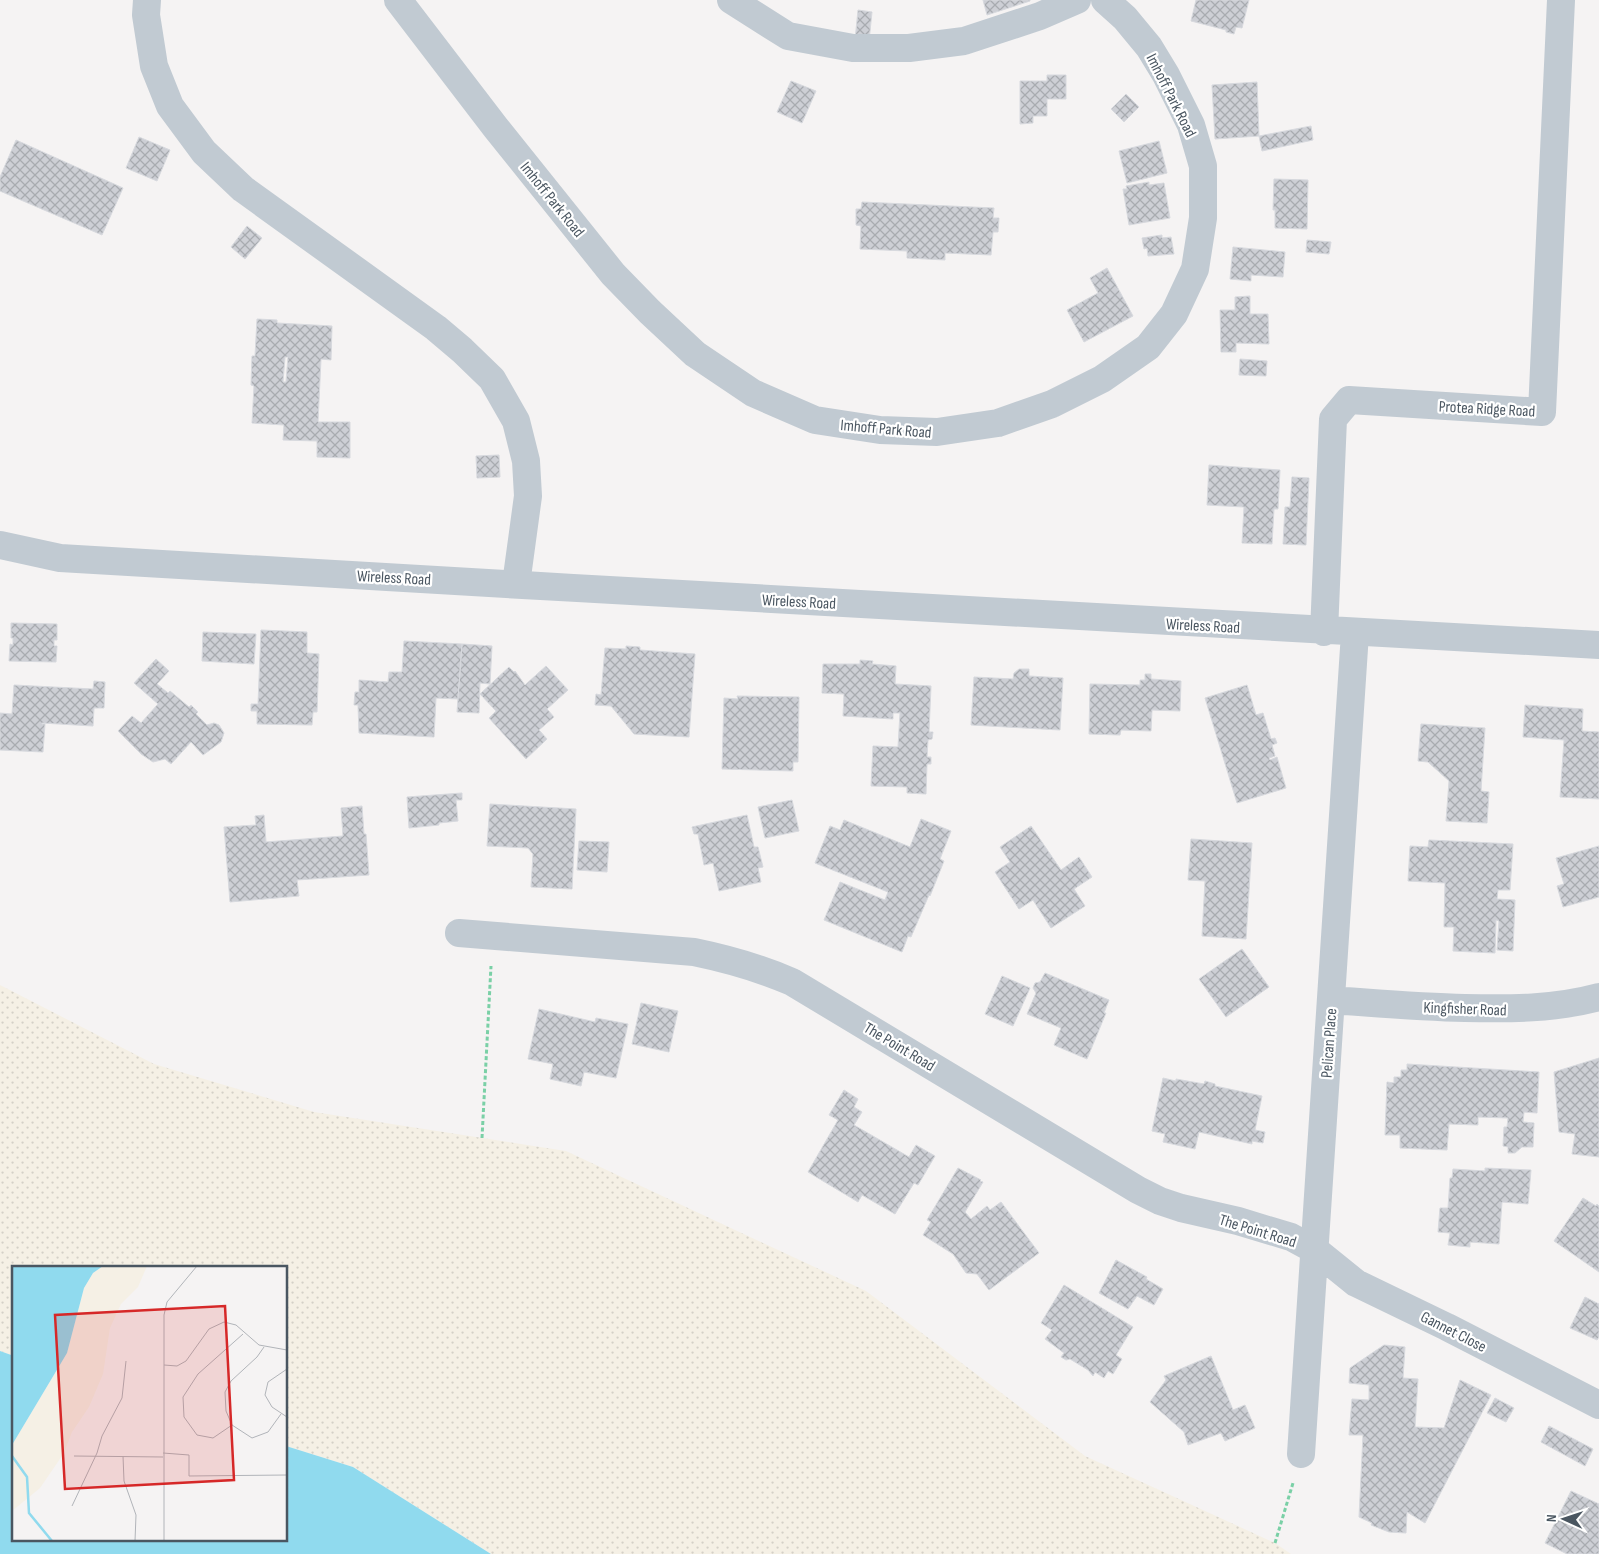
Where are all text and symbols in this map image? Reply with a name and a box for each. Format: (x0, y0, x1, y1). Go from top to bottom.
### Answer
street label: Imhoff Park Road (1141, 51, 1200, 141)
street label: Imhoff Park Road (516, 158, 588, 241)
street label: Protea Ridge Road (1438, 397, 1536, 422)
street label: Imhoff Park Road (840, 416, 932, 443)
street label: Wireless Road (356, 567, 431, 590)
street label: Wireless Road (761, 591, 836, 614)
street label: Wireless Road (1165, 615, 1240, 638)
street label: Kingfisher Road (1423, 999, 1507, 1020)
street label: Pelican Place (1318, 1008, 1341, 1079)
street label: The Point Road (860, 1019, 938, 1076)
street label: The Point Road (1217, 1211, 1298, 1252)
inset map (12, 1266, 288, 1542)
street label: Gannet Close (1417, 1308, 1489, 1357)
north arrow (1539, 1494, 1589, 1544)
text: N (1543, 1514, 1560, 1523)

